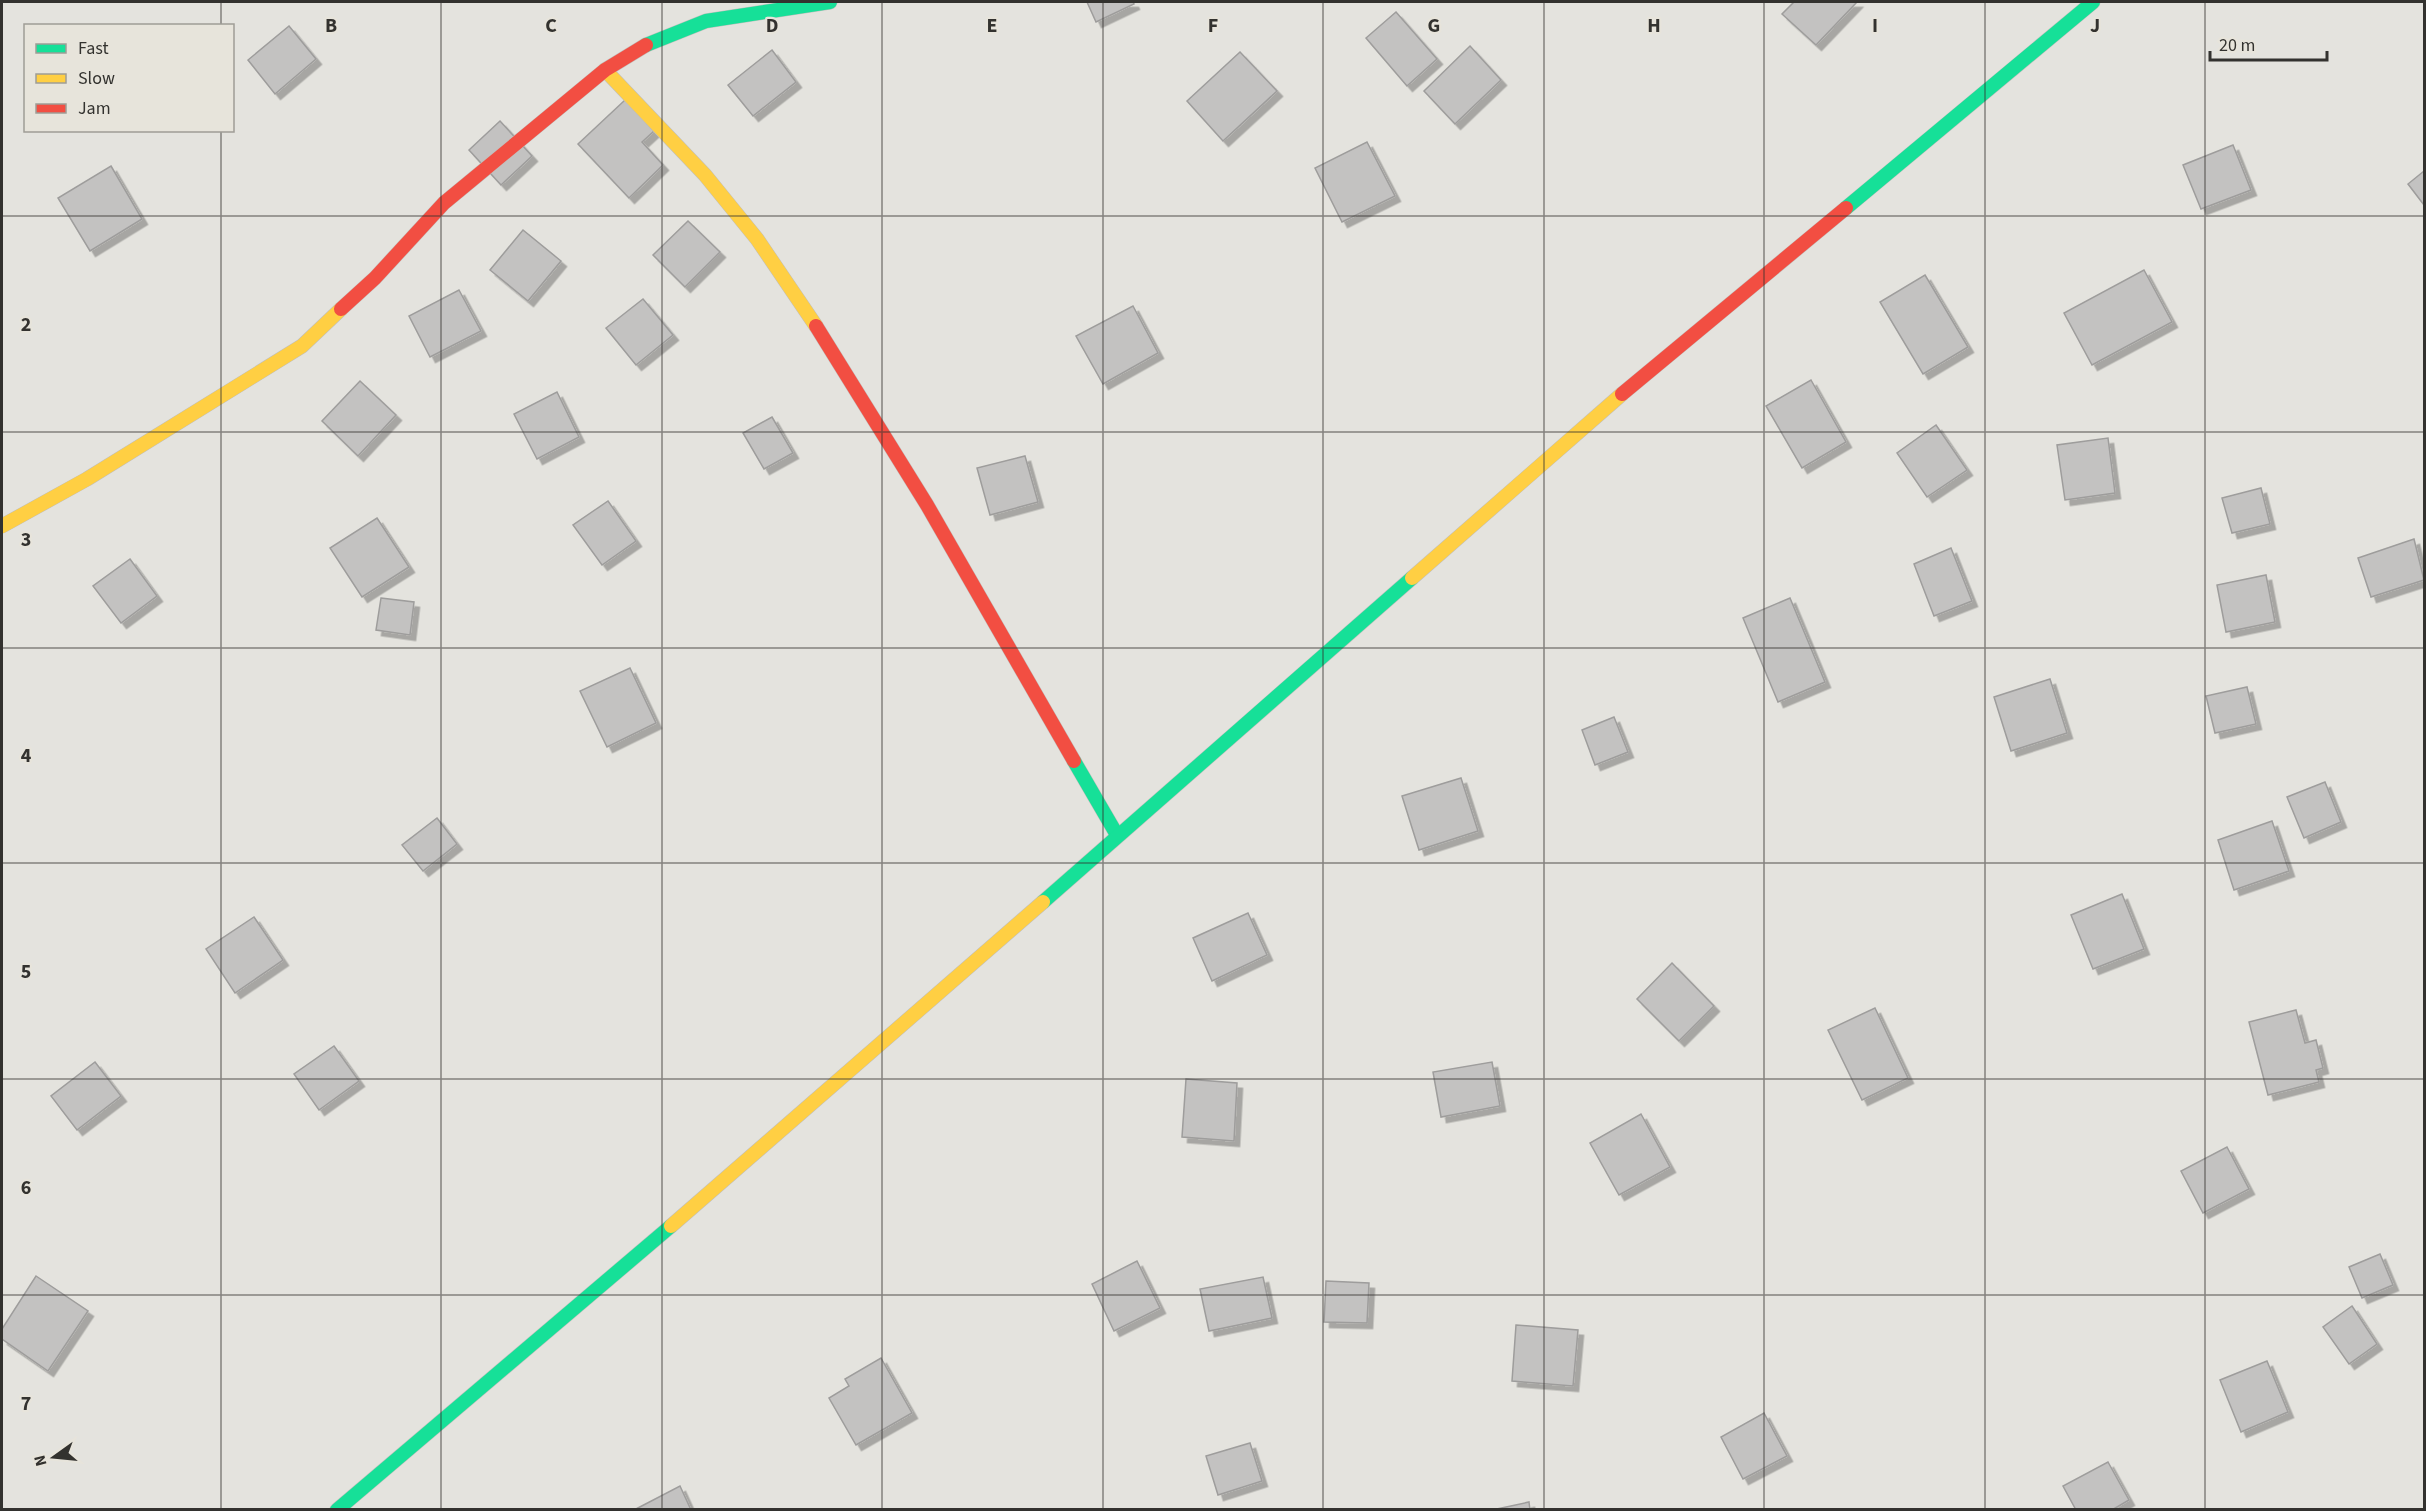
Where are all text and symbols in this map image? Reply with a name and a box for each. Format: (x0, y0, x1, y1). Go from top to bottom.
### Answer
text: B (325, 12, 337, 40)
text: C (545, 12, 557, 40)
text: D (766, 12, 778, 40)
text: E (987, 12, 997, 40)
text: F (1208, 12, 1218, 40)
text: G (1428, 12, 1440, 40)
text: H (1647, 12, 1661, 40)
text: I (1872, 12, 1878, 40)
text: J (2090, 12, 2100, 40)
legend (24, 24, 234, 132)
scale bar (2210, 24, 2327, 62)
text: 20 m (2219, 33, 2255, 58)
text: Fast (78, 36, 109, 61)
text: Slow (78, 66, 115, 91)
text: Jam (78, 96, 111, 121)
text: 2 (21, 311, 31, 339)
text: 3 (21, 526, 31, 554)
text: 4 (21, 742, 32, 770)
text: 5 (21, 958, 31, 986)
text: 6 (21, 1174, 31, 1202)
text: 7 (21, 1390, 31, 1418)
north arrow (24, 1427, 84, 1487)
text: N (28, 1453, 52, 1469)

